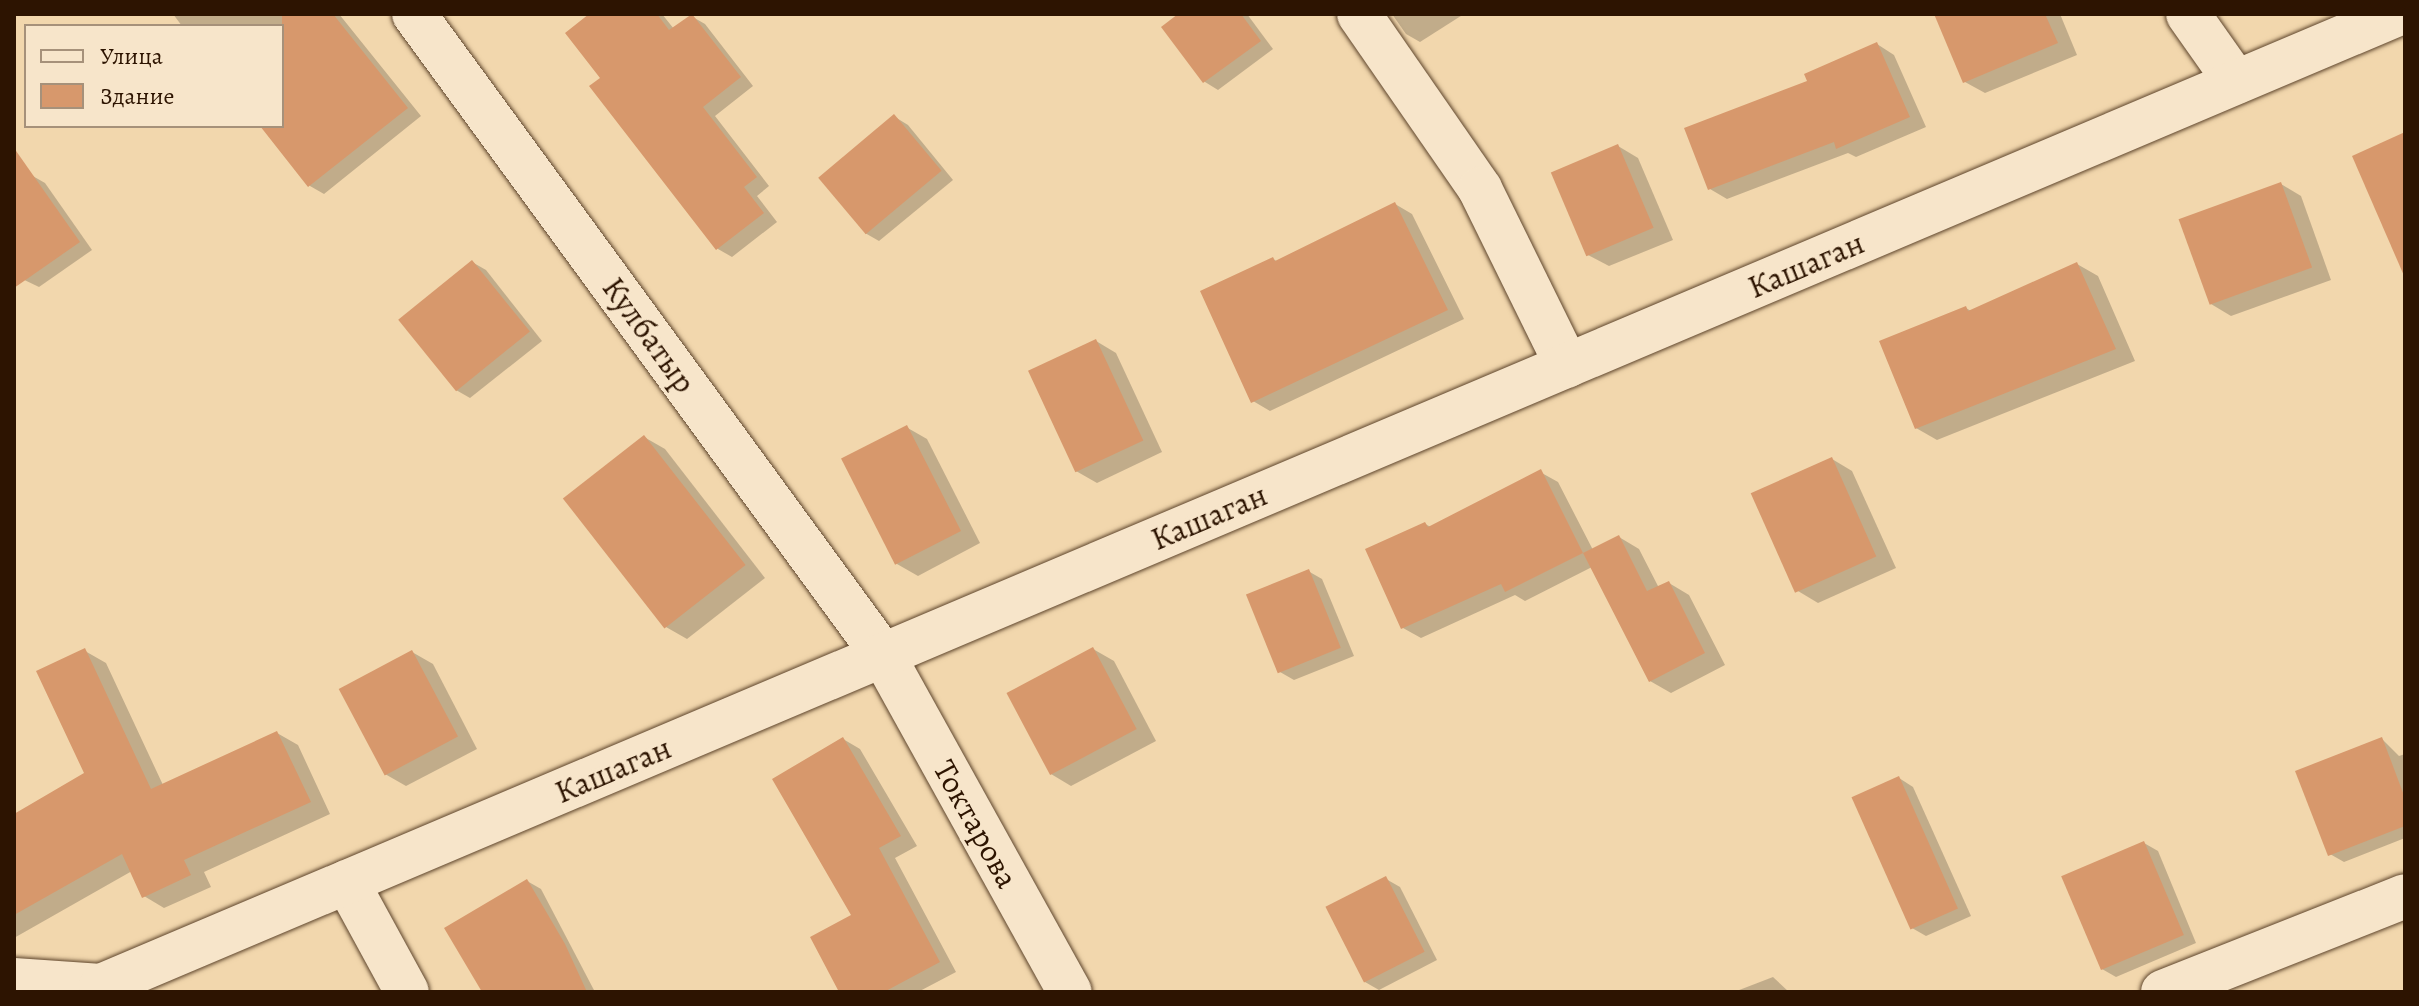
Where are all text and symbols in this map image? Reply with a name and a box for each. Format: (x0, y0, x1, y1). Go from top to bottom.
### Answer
legend (24, 24, 284, 128)
text: Улица (100, 40, 163, 72)
text: Здание (100, 80, 175, 112)
street label: Кашаган (1742, 223, 1870, 307)
street label: Кулбатыр (594, 270, 704, 400)
street label: Кашаган (1145, 475, 1273, 559)
street label: Кашаган (549, 728, 677, 812)
street label: Токтарова (925, 753, 1027, 895)

